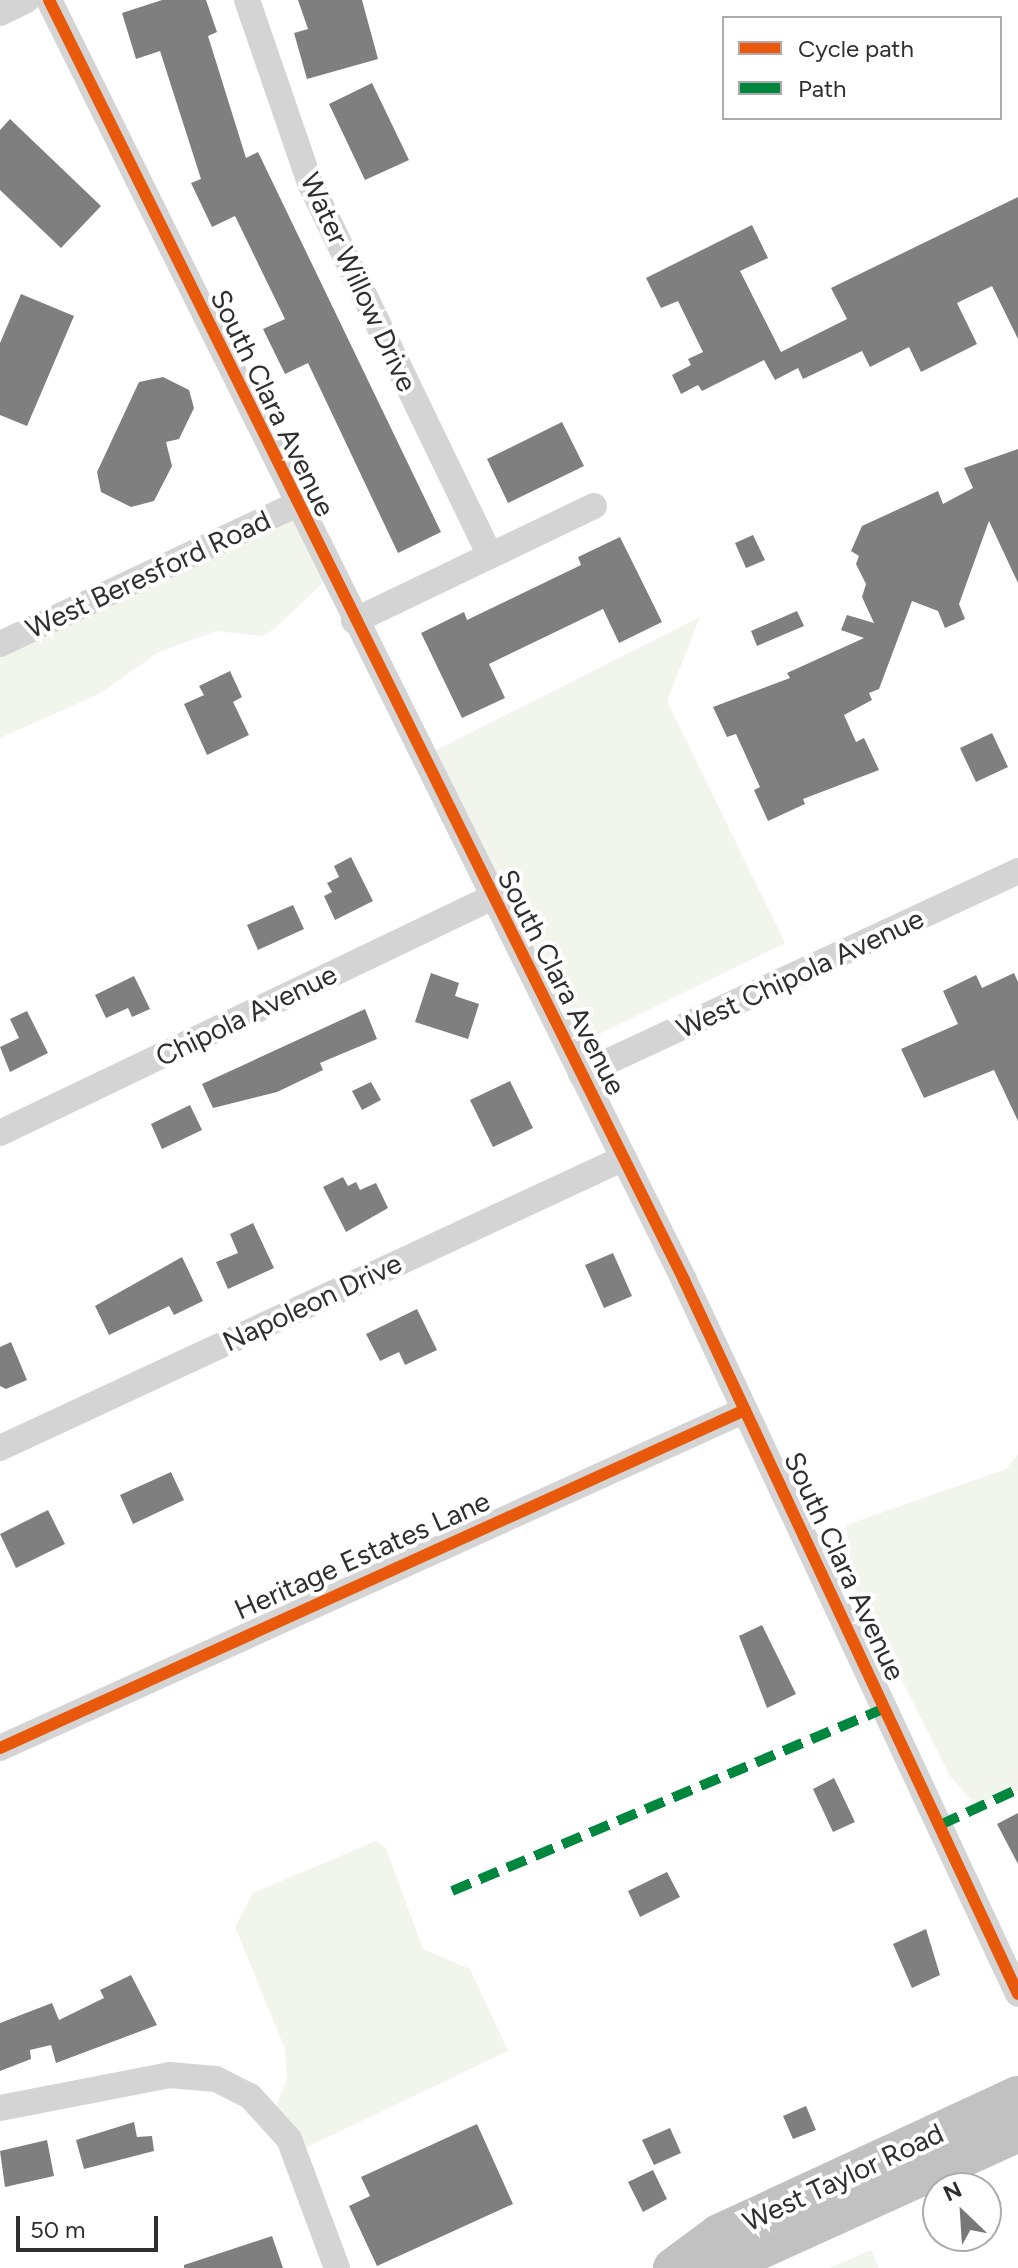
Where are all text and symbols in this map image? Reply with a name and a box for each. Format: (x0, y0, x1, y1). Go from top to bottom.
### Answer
legend (722, 16, 1002, 120)
text: Cycle path (798, 34, 914, 63)
text: Path (798, 74, 846, 103)
street label: Water Willow Drive (294, 167, 424, 397)
street label: South Clara Avenue (204, 284, 342, 522)
street label: West Beresford Road (21, 503, 275, 645)
street label: South Clara Avenue (491, 864, 633, 1100)
street label: West Chipola Avenue (671, 901, 929, 1045)
street label: Chipola Avenue (150, 957, 342, 1073)
street label: Napoleon Drive (217, 1246, 407, 1358)
street label: South Clara Avenue (777, 1446, 913, 1686)
street label: Heritage Estates Lane (229, 1484, 495, 1626)
street label: West Taylor Road (737, 2116, 949, 2238)
north arrow (922, 2172, 1002, 2252)
text: N (939, 2176, 966, 2207)
scale bar (20, 2200, 162, 2250)
text: 50 m (30, 2215, 86, 2244)

